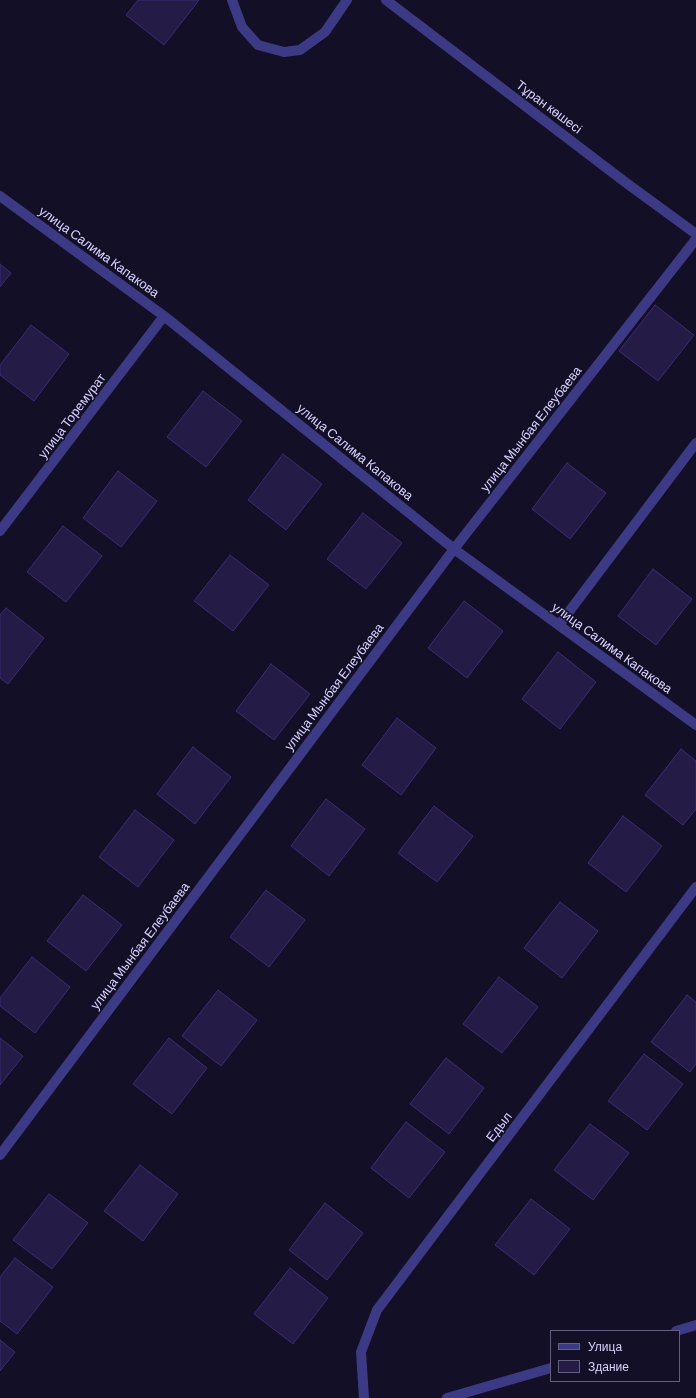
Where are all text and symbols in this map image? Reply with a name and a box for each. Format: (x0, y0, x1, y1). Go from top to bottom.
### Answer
street label: Тұран көшесі (513, 77, 585, 137)
street label: улица Салима Капакова (36, 203, 162, 301)
street label: улица Мынбая Елеубаева (477, 363, 585, 495)
street label: улица Торемурат (35, 370, 109, 462)
street label: улица Салима Капакова (294, 400, 416, 504)
street label: улица Салима Капакова (549, 599, 675, 697)
street label: улица Мынбая Елеубаева (281, 620, 387, 754)
street label: улица Мынбая Елеубаева (87, 879, 193, 1013)
street label: Едыл (483, 1109, 515, 1145)
legend (550, 1330, 680, 1382)
text: Улица (588, 1339, 622, 1353)
text: Здание (588, 1359, 629, 1373)

